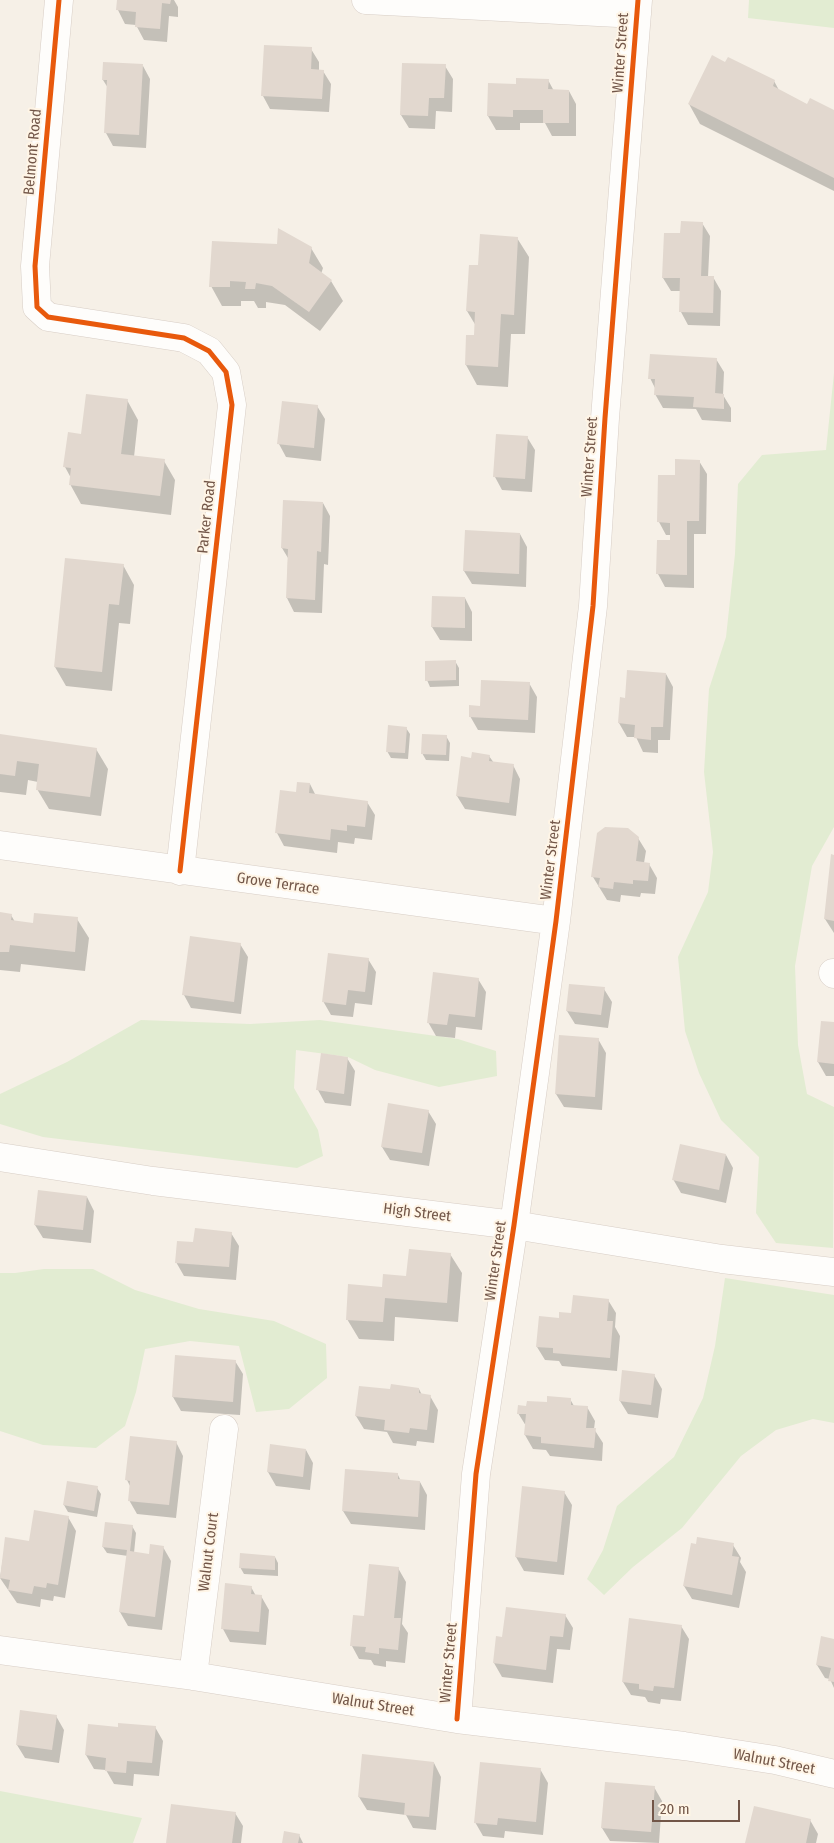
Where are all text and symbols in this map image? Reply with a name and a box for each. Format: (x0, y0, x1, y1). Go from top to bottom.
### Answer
street label: Winter Street (609, 12, 633, 94)
street label: Belmont Road (20, 108, 46, 196)
street label: Winter Street (578, 416, 602, 498)
street label: Parker Road (194, 479, 220, 555)
street label: Winter Street (537, 819, 565, 901)
street label: Grove Terrace (236, 869, 320, 899)
street label: High Street (382, 1200, 452, 1226)
street label: Winter Street (481, 1220, 511, 1302)
street label: Walnut Court (195, 1512, 223, 1592)
street label: Winter Street (437, 1622, 461, 1704)
street label: Walnut Street (331, 1690, 415, 1720)
street label: Walnut Street (732, 1745, 816, 1779)
scale bar (654, 1790, 742, 1822)
text: 20 m (660, 1800, 690, 1818)

